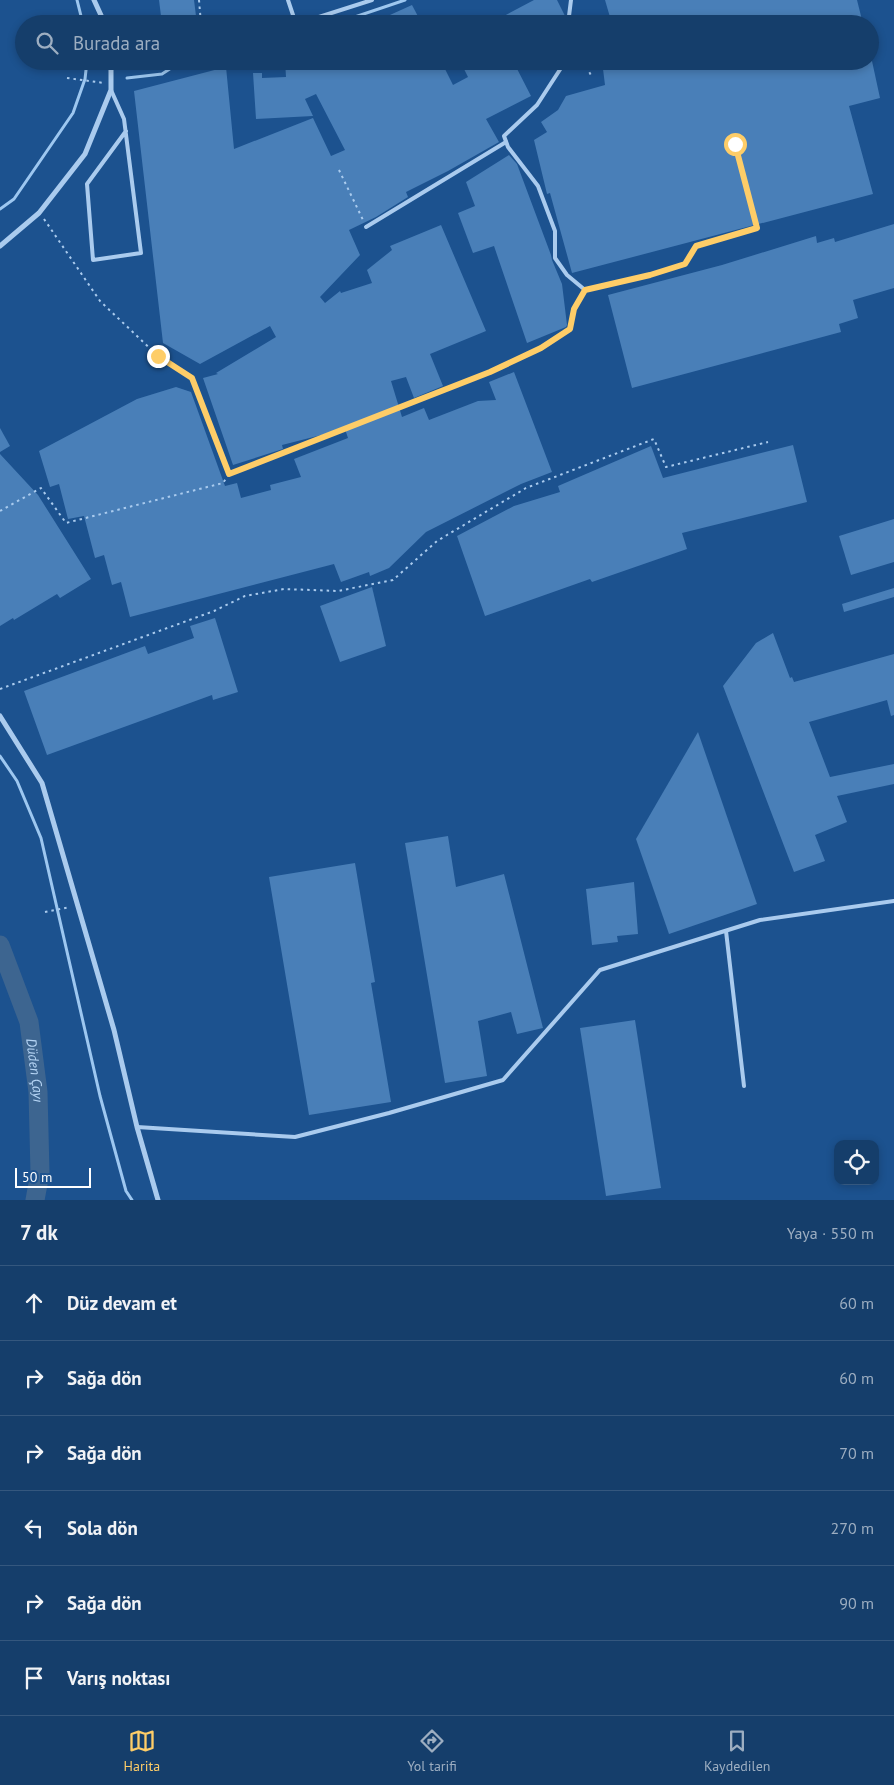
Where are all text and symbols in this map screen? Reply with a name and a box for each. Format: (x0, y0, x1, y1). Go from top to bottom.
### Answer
search box (15, 15, 879, 70)
icon: search (33, 29, 61, 57)
text: Burada ara (73, 31, 160, 55)
route start (724, 133, 747, 156)
route end (147, 345, 170, 368)
water label: Düden Çayı (22, 1037, 47, 1103)
map controls (834, 1140, 879, 1185)
button: locate (834, 1140, 879, 1185)
scale bar (15, 1165, 91, 1188)
text: 50 m (22, 1168, 52, 1186)
text: 7 dk (20, 1219, 58, 1246)
text: Yaya · 550 m (787, 1223, 874, 1243)
icon: ahead (20, 1289, 48, 1317)
text: Düz devam et (67, 1291, 177, 1315)
text: 60 m (839, 1293, 874, 1313)
icon: right (20, 1364, 48, 1392)
text: Sağa dön (67, 1366, 142, 1390)
text: 60 m (839, 1368, 874, 1388)
icon: right (20, 1439, 48, 1467)
text: Sağa dön (67, 1441, 142, 1465)
text: 70 m (839, 1443, 874, 1463)
icon: left (20, 1514, 48, 1542)
text: Sola dön (67, 1516, 138, 1540)
text: 270 m (831, 1518, 874, 1538)
icon: right (20, 1589, 48, 1617)
text: Sağa dön (67, 1591, 142, 1615)
text: 90 m (839, 1593, 874, 1613)
icon: arrive (20, 1664, 48, 1692)
text: Varış noktası (67, 1666, 170, 1690)
tab: Harita (124, 1727, 160, 1775)
tab: Yol tarifi (407, 1727, 457, 1775)
tab: Kaydedilen (704, 1727, 770, 1775)

